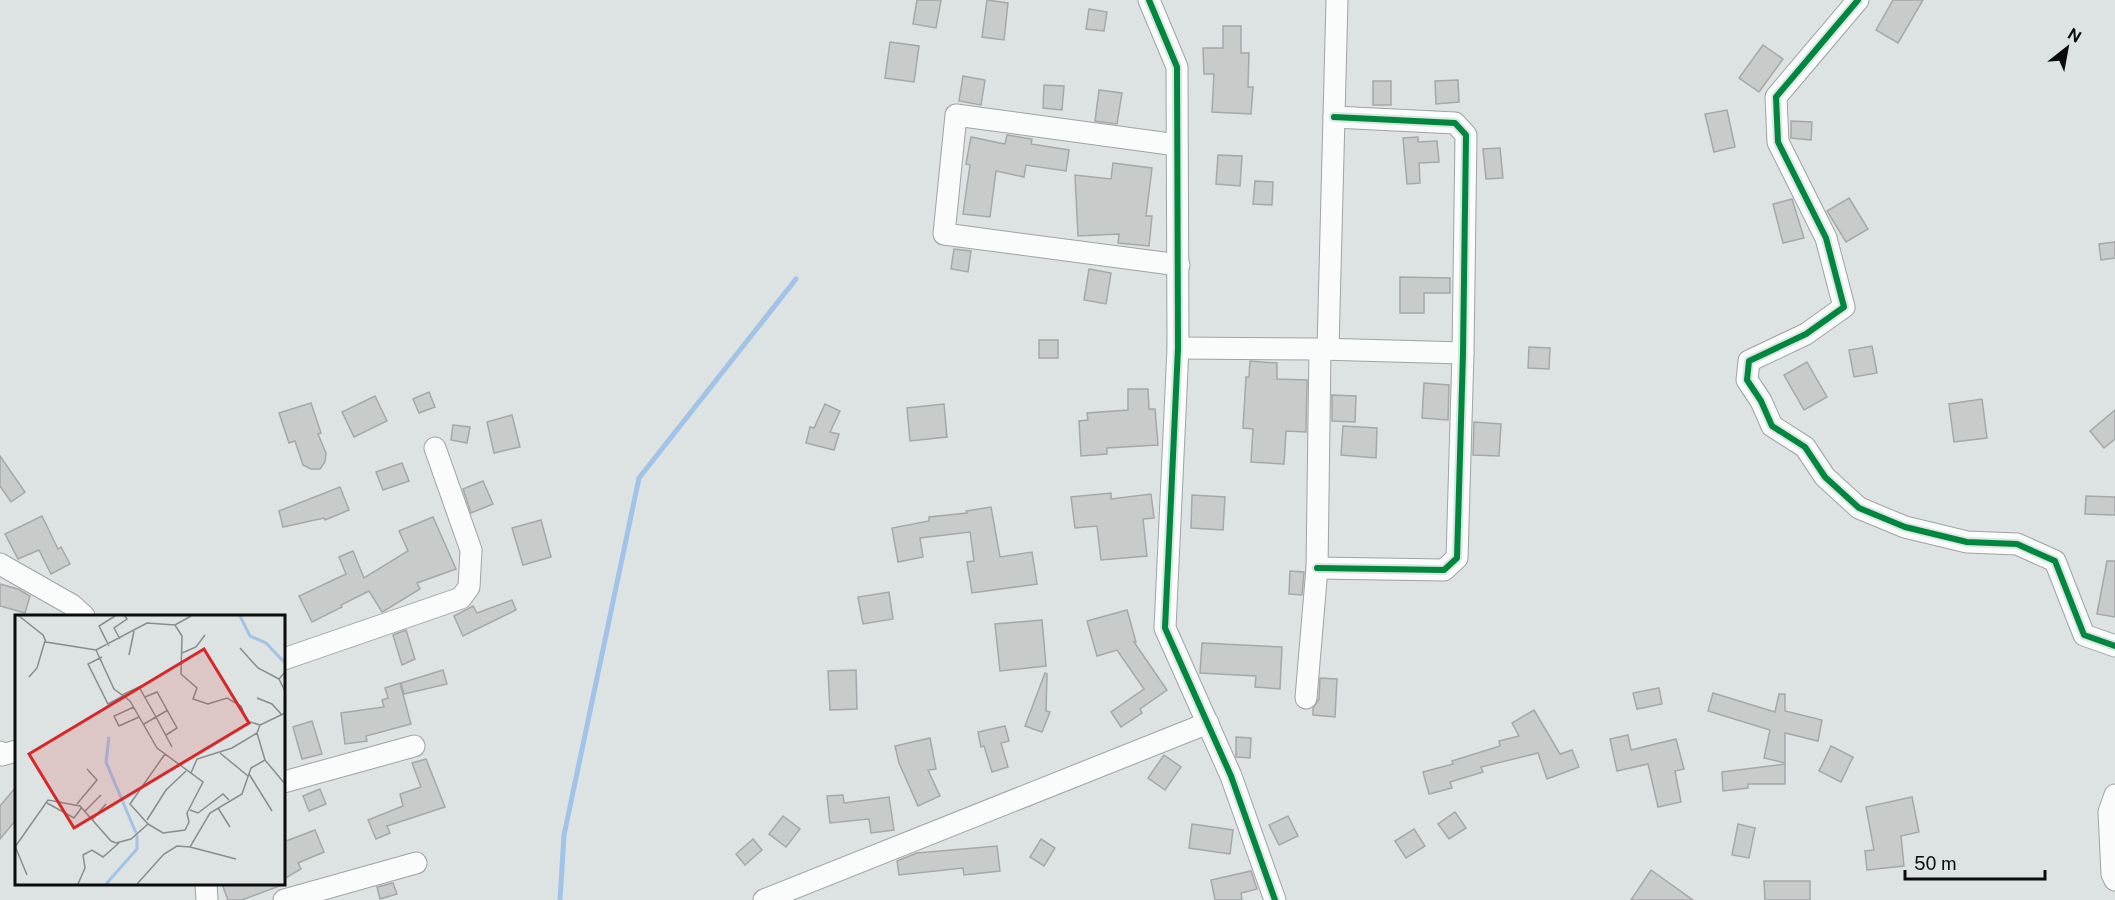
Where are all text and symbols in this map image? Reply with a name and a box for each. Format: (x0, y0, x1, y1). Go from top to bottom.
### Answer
north arrow (2037, 18, 2097, 78)
text: N (2064, 24, 2085, 47)
inset map (15, 615, 285, 885)
scale bar (1905, 843, 2044, 881)
text: 50 m (1914, 853, 1957, 874)

